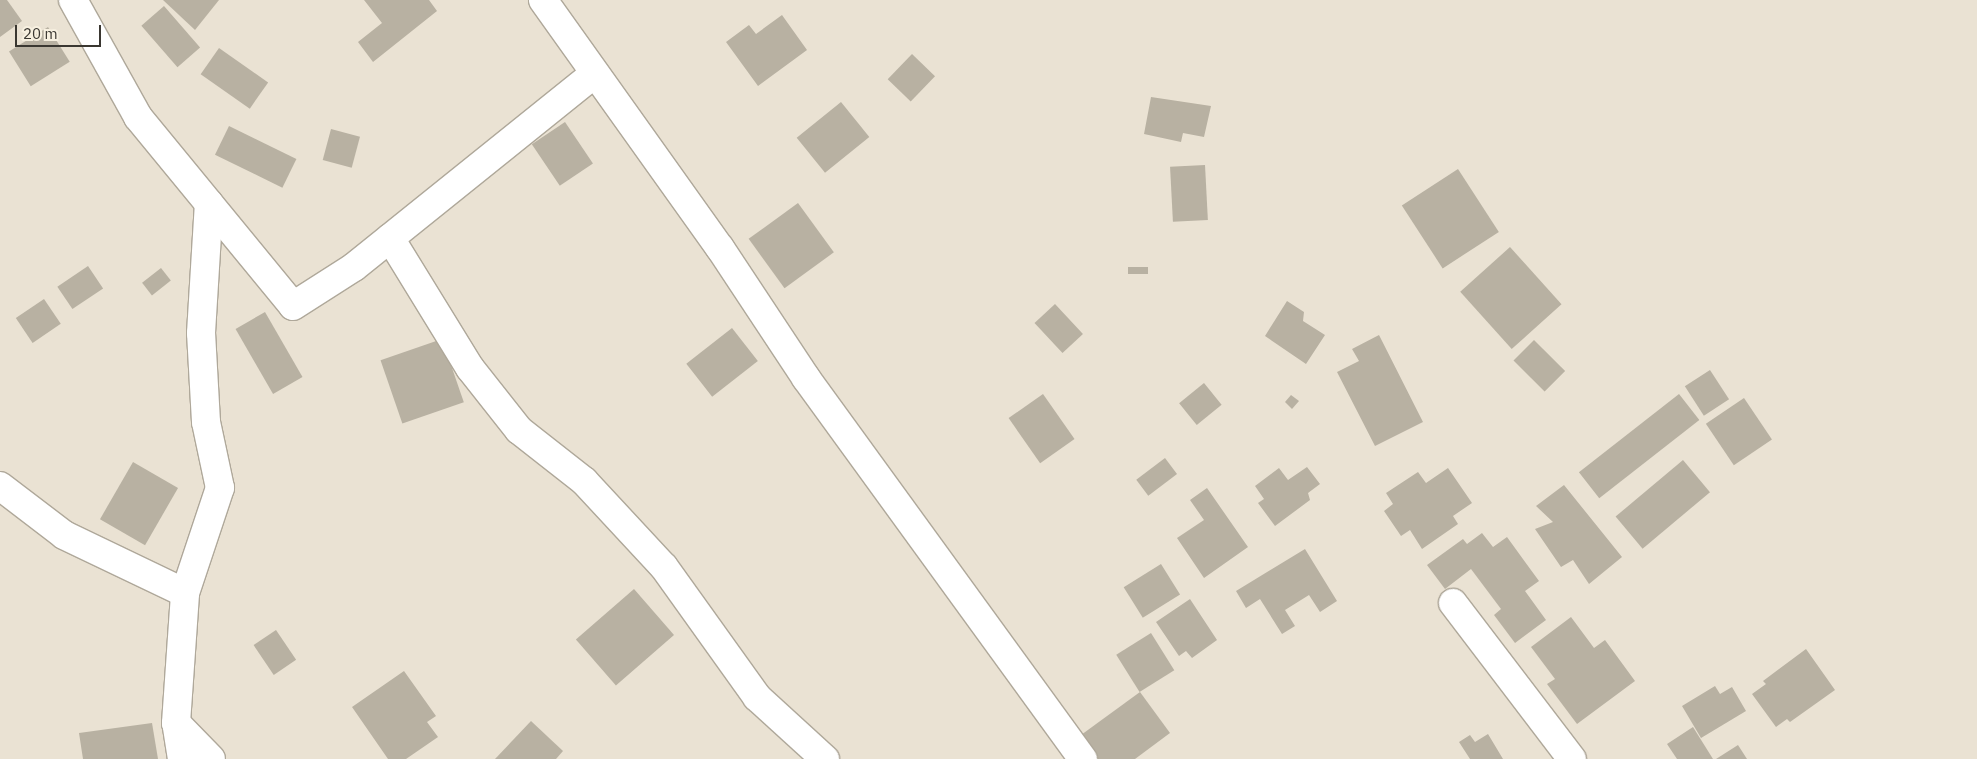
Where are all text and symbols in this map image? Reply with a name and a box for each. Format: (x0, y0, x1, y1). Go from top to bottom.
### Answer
scale bar (18, 15, 104, 47)
text: 20 m (23, 24, 58, 43)

